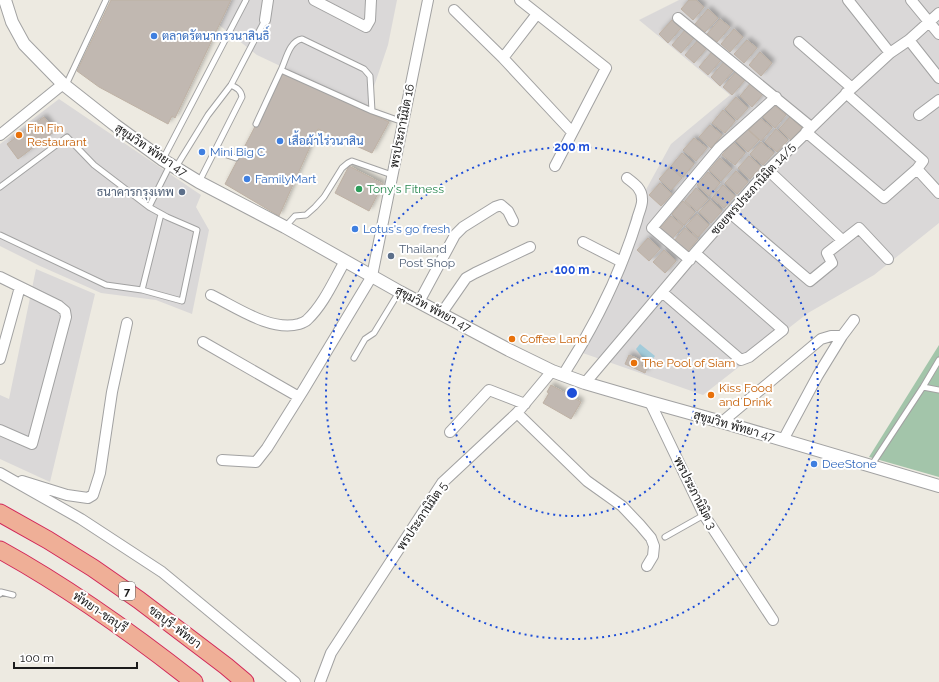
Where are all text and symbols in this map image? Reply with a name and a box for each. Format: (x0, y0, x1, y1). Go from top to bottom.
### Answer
place label: ตลาดรัตนากรวนาสินธิ์ (162, 25, 270, 43)
marker: ตลาดรัตนากรวนาสินธิ์ (149, 31, 159, 41)
street label: พรประภานิมิต 16 (387, 83, 417, 169)
place label: Fin Fin Restaurant (27, 121, 87, 149)
street label: สุขุมวิท พัทยา 47 (111, 121, 190, 181)
marker: Fin Fin Restaurant (14, 130, 24, 140)
place label: เสื้อผ้าไร่วนาสิน (288, 130, 364, 148)
marker: เสื้อผ้าไร่วนาสิน (275, 136, 285, 146)
text: 200 m (554, 140, 590, 154)
street label: ซอยพรประภานิมิต 14/5 (708, 140, 798, 238)
place label: Mini Big C (210, 145, 265, 159)
marker: Mini Big C (197, 147, 207, 157)
place label: FamilyMart (255, 172, 316, 186)
marker: FamilyMart (242, 174, 252, 184)
place label: Tony's Fitness (367, 182, 444, 196)
marker: Tony's Fitness (354, 184, 364, 194)
place label: ธนาคารกรุงเทพ (97, 185, 174, 201)
marker: ธนาคารกรุงเทพ (177, 187, 187, 197)
place label: Lotus's go fresh (363, 222, 450, 236)
marker: Lotus's go fresh (350, 224, 360, 234)
place label: Thailand Post Shop (399, 242, 455, 270)
marker: Thailand Post Shop (386, 251, 396, 261)
text: 100 m (555, 263, 589, 277)
street label: สุขุมวิท พัทยา 47 (392, 283, 474, 337)
place label: Coffee Land (520, 332, 587, 346)
marker: Coffee Land (507, 334, 517, 344)
place label: The Pool of Siam (642, 356, 735, 370)
marker: The Pool of Siam (629, 358, 639, 368)
place label: Kiss Food and Drink (719, 381, 772, 409)
centre of rings (565, 386, 579, 400)
marker: Kiss Food and Drink (706, 390, 716, 400)
street label: สุขุมวิท พัทยา 47 (691, 408, 777, 446)
street label: พรประภานิมิต 3 (671, 454, 719, 532)
place label: DeeStone (822, 457, 877, 471)
marker: DeeStone (809, 459, 819, 469)
street label: พรประภานิมิต 5 (394, 479, 450, 553)
road number: 7 (119, 582, 135, 600)
street label: พัทยา-ชลบุรี (69, 588, 130, 637)
street label: ชลบุรี-พัทยา (145, 602, 205, 653)
scale bar (14, 644, 137, 670)
text: 100 m (20, 651, 54, 665)

